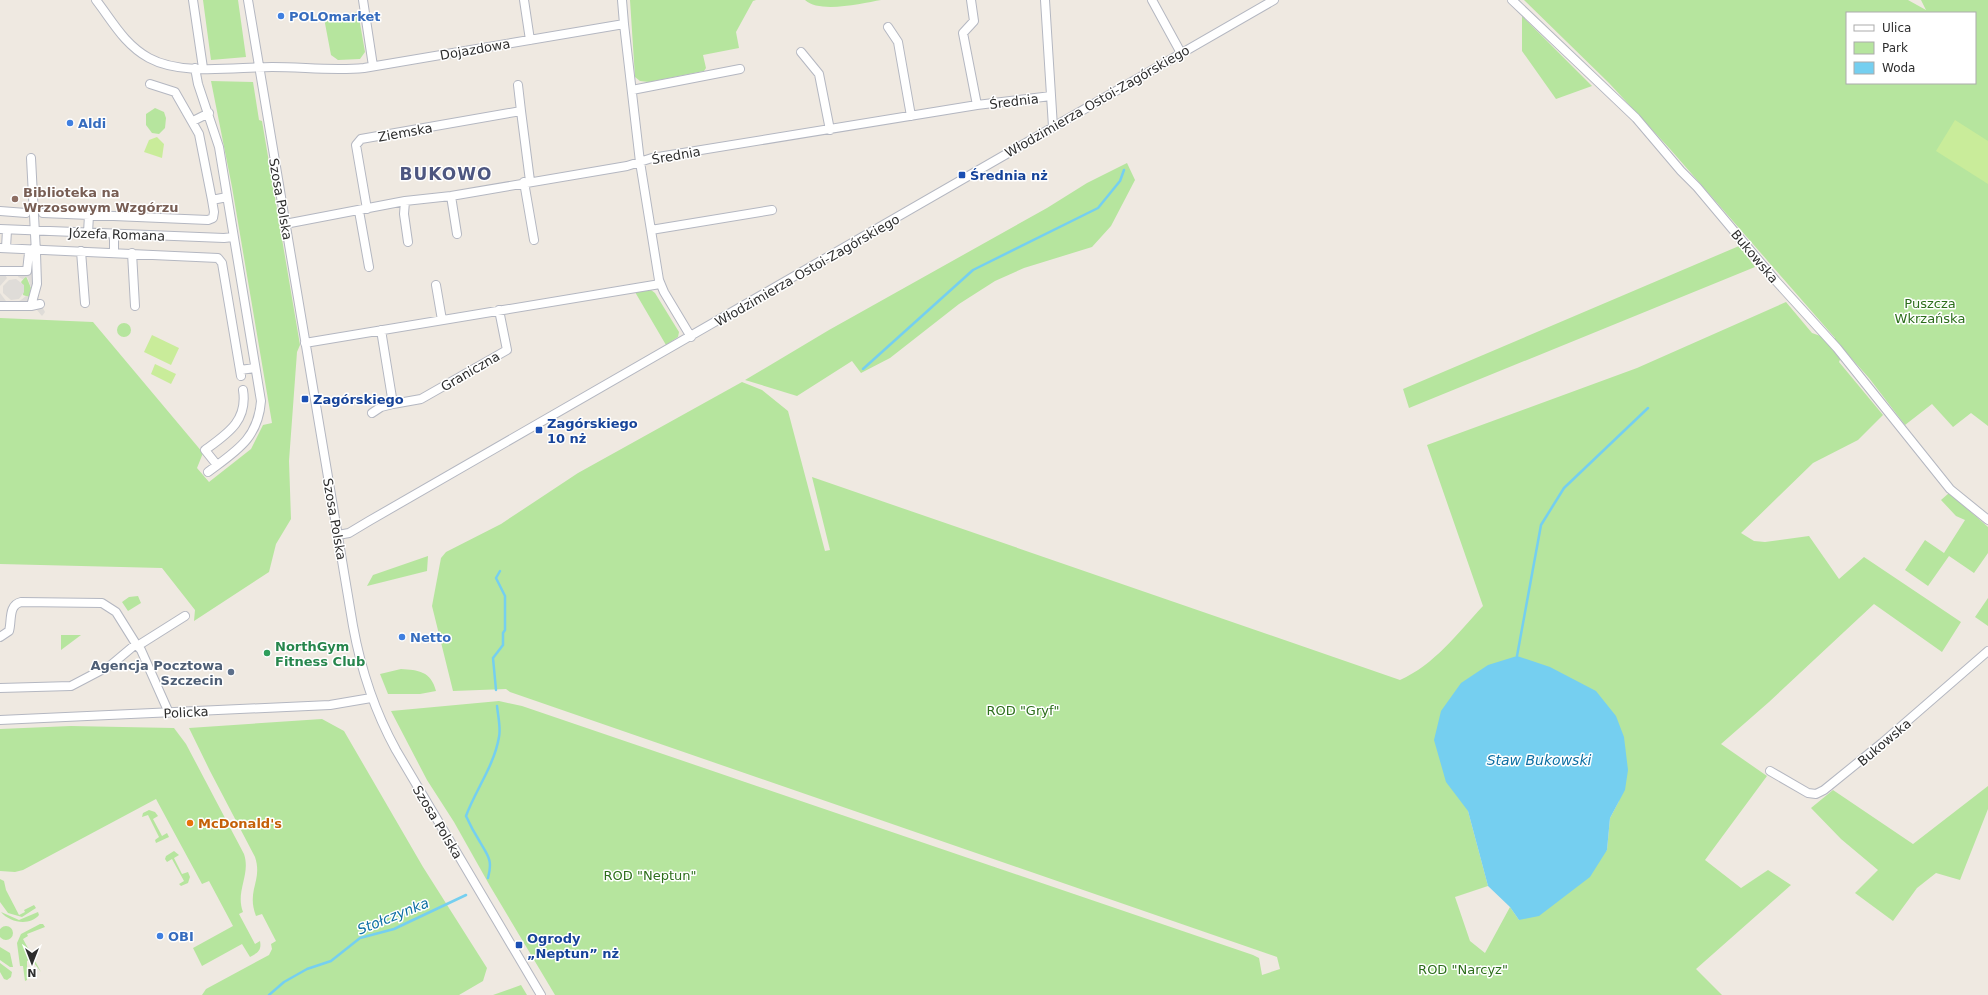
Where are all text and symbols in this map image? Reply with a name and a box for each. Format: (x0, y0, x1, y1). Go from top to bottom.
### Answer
place label: POLOmarket (289, 9, 381, 24)
marker: POLOmarket (276, 11, 286, 21)
legend (1846, 12, 1976, 84)
text: Ulica (1882, 21, 1911, 35)
street label: Dojazdowa (439, 36, 511, 63)
text: Park (1882, 41, 1908, 55)
street label: Włodzimierza Ostoi-Zagórskiego (1002, 42, 1192, 161)
text: Woda (1882, 61, 1915, 75)
street label: Średnia (989, 91, 1039, 112)
place label: Aldi (78, 116, 106, 131)
marker: Aldi (65, 118, 75, 128)
street label: Ziemska (377, 120, 434, 145)
street label: Średnia (650, 144, 702, 167)
street label: Szosa Polska (266, 157, 295, 241)
district label: BUKOWO (400, 164, 492, 184)
place label: Średnia nż (970, 168, 1048, 183)
marker: Średnia nż (957, 170, 967, 180)
place label: Biblioteka na Wrzosowym Wzgórzu (23, 185, 179, 215)
marker: Biblioteka na Wrzosowym Wzgórzu (10, 194, 20, 204)
street label: Włodzimierza Ostoi-Zagórskiego (712, 211, 902, 330)
street label: Józefa Romana (67, 225, 165, 244)
street label: Bukowska (1728, 227, 1781, 286)
park label: Puszcza Wkrzańska (1895, 296, 1965, 326)
street label: Graniczna (438, 349, 502, 394)
place label: Zagórskiego (313, 392, 404, 407)
marker: Zagórskiego (300, 394, 310, 404)
place label: Zagórskiego 10 nż (547, 416, 638, 446)
marker: Zagórskiego 10 nż (534, 425, 544, 435)
street label: Szosa Polska (320, 477, 349, 561)
place label: Netto (410, 630, 451, 645)
marker: Netto (397, 632, 407, 642)
place label: NorthGym Fitness Club (275, 639, 365, 669)
marker: NorthGym Fitness Club (262, 648, 272, 658)
place label: Agencja Pocztowa Szczecin (90, 658, 223, 688)
marker: Agencja Pocztowa Szczecin (226, 667, 236, 677)
park label: ROD "Gryf" (986, 703, 1060, 718)
street label: Policka (163, 704, 209, 721)
street label: Bukowska (1855, 716, 1914, 769)
water label: Staw Bukowski (1487, 752, 1591, 768)
street label: Szosa Polska (410, 783, 465, 862)
place label: McDonald's (198, 816, 282, 831)
marker: McDonald's (185, 818, 195, 828)
park label: ROD "Neptun" (604, 868, 696, 883)
water label: Stołczynka (355, 894, 431, 938)
place label: OBI (168, 929, 194, 944)
marker: OBI (155, 931, 165, 941)
place label: Ogrody „Neptun” nż (527, 931, 619, 961)
marker: Ogrody „Neptun” nż (514, 940, 524, 950)
north arrow (12, 943, 52, 983)
park label: ROD "Narcyz" (1418, 962, 1508, 977)
text: N (27, 966, 37, 979)

